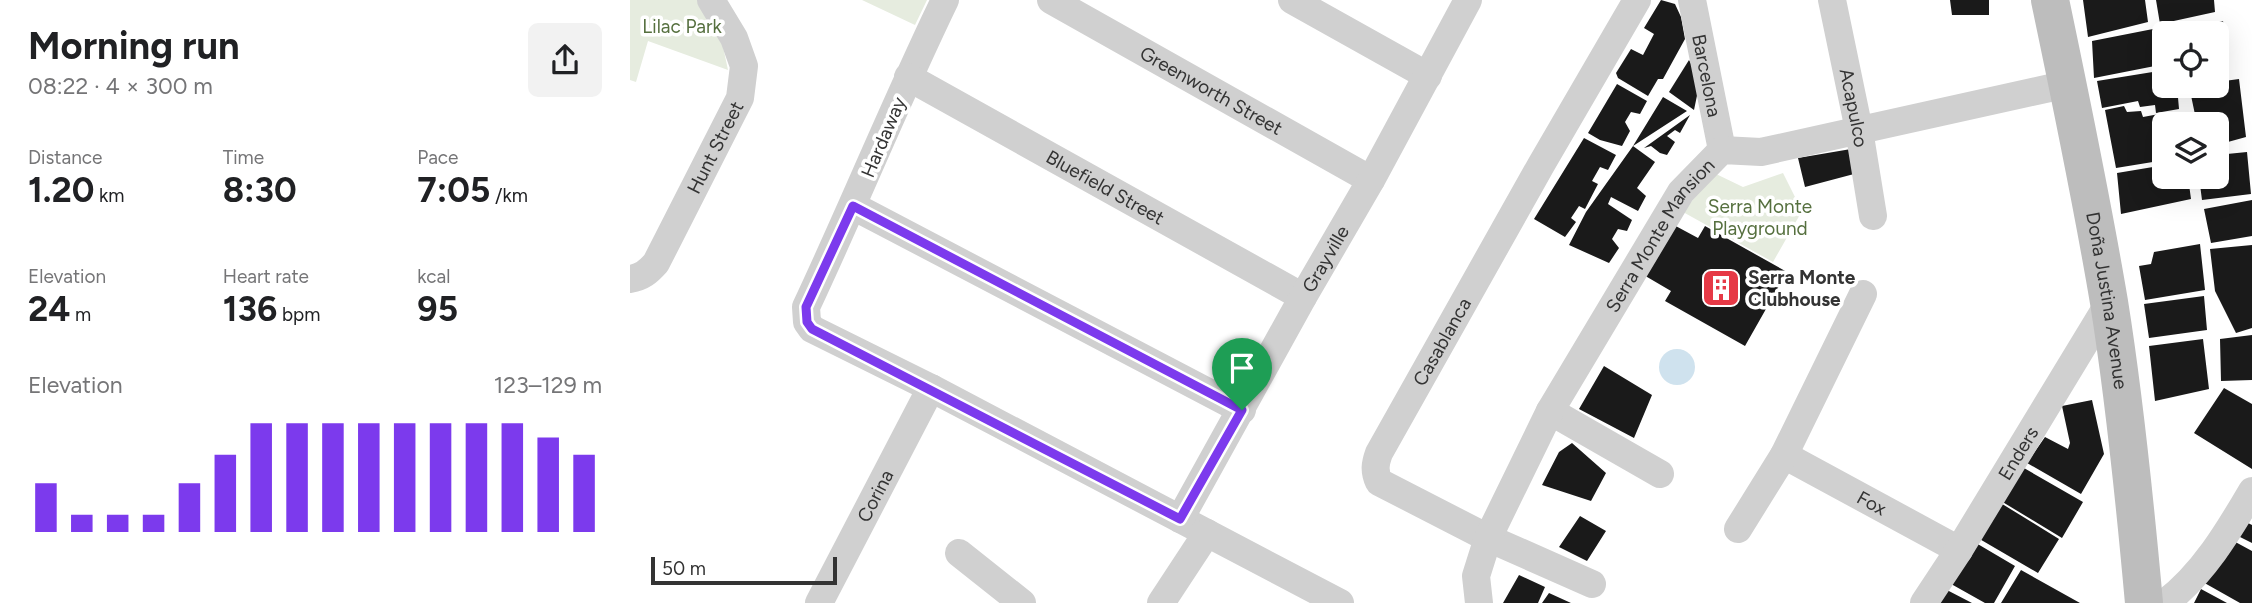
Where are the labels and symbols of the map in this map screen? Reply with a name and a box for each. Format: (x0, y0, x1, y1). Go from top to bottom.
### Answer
park label: Lilac Park (642, 15, 722, 38)
street label: Barcelona (1687, 32, 1726, 119)
street label: Greenworth Street (1136, 41, 1286, 140)
street label: Acapulco (1834, 66, 1873, 149)
street label: Hardaway (856, 93, 911, 181)
street label: Hunt Street (682, 98, 748, 198)
street label: Bluefield Street (1042, 145, 1168, 230)
street label: Serra Monte Mansion (1601, 154, 1719, 316)
park label: Serra Monte Playground (1708, 195, 1812, 240)
street label: Doña Justina Avenue (2081, 210, 2132, 391)
street label: Grayville (1297, 221, 1354, 297)
place label: Serra Monte Clubhouse (1748, 266, 1856, 311)
building icon: Serra Monte Clubhouse (1700, 267, 1742, 309)
street label: Casablanca (1408, 294, 1476, 390)
pin (1212, 338, 1272, 410)
street label: Enders (1993, 422, 2043, 484)
street label: Corina (852, 466, 898, 526)
street label: Fox (1853, 486, 1890, 520)
scale bar (651, 554, 836, 586)

